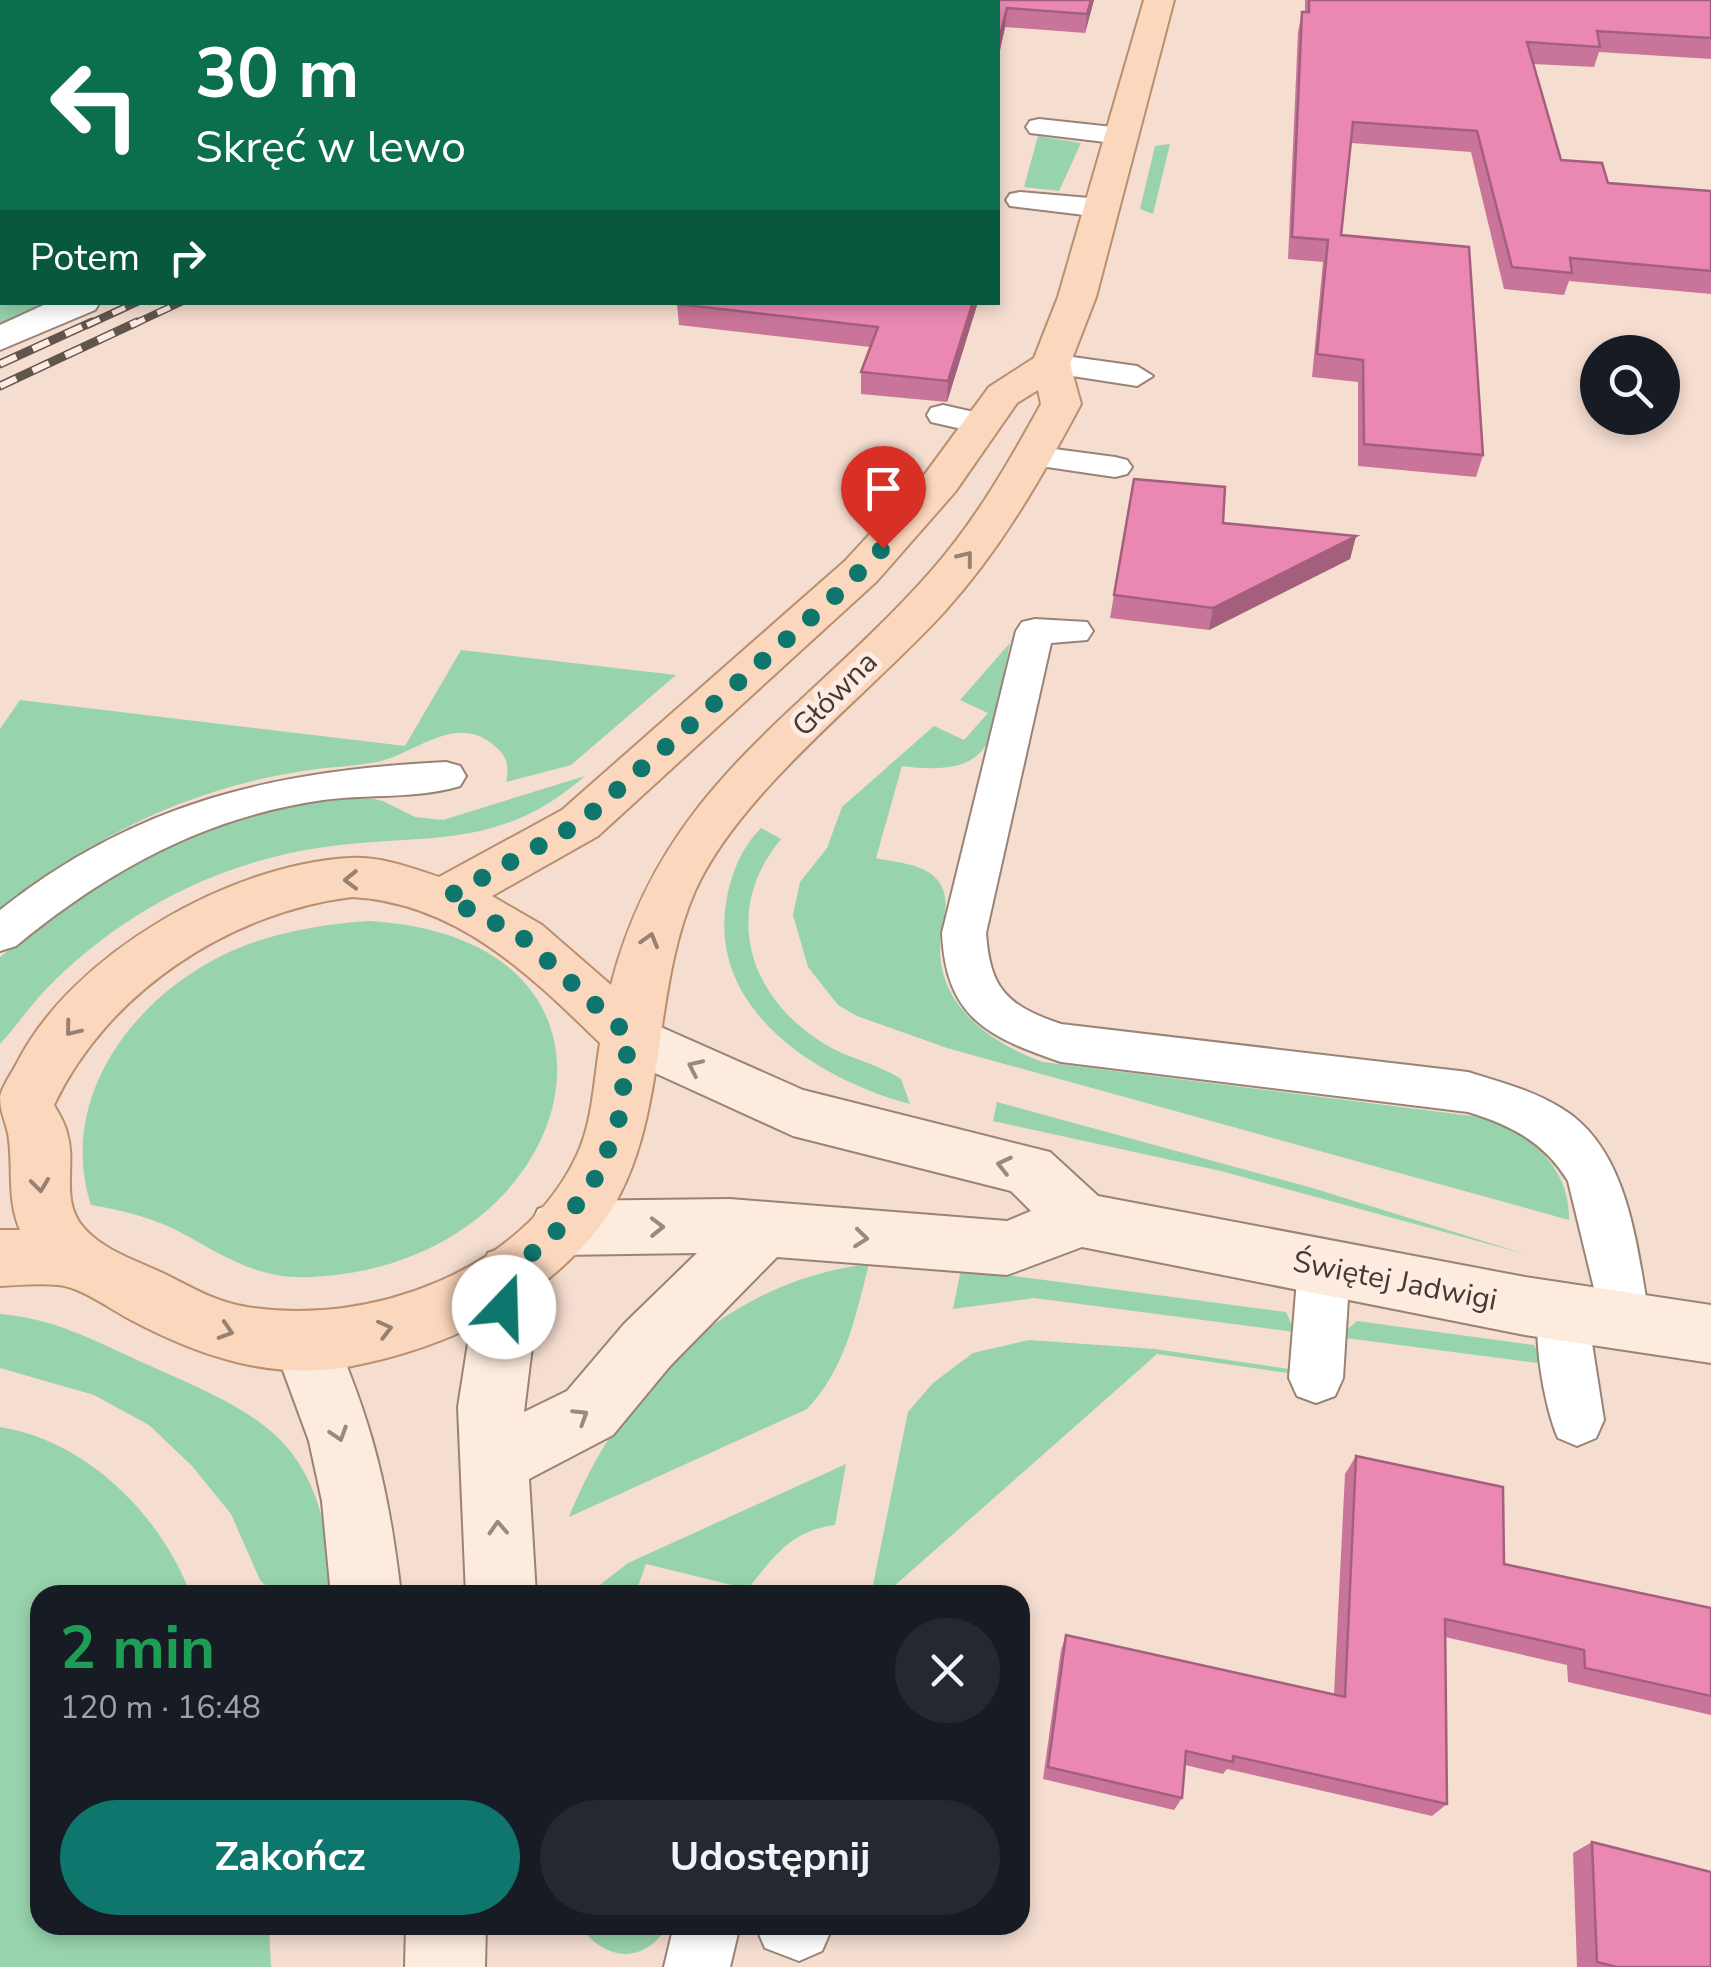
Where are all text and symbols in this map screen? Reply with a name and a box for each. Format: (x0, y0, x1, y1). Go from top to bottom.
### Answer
text: 30 m (195, 26, 359, 122)
icon: left (30, 40, 160, 170)
text: Skręć w lewo (195, 117, 466, 178)
icon: right (160, 230, 215, 285)
text: Potem (30, 232, 140, 283)
map controls (1580, 335, 1680, 435)
button: search (1580, 335, 1680, 435)
pin (841, 446, 926, 549)
icon: arrive (856, 461, 911, 516)
one-way arrow (954, 551, 972, 569)
street label: Główna (783, 642, 887, 746)
one-way arrow (343, 869, 358, 891)
one-way arrow (639, 932, 660, 950)
one-way arrow (66, 1018, 84, 1036)
one-way arrow (688, 1059, 706, 1079)
one-way arrow (996, 1156, 1013, 1177)
one-way arrow (29, 1177, 50, 1193)
one-way arrow (650, 1216, 666, 1238)
one-way arrow (854, 1227, 870, 1249)
street label: Świętej Jadwigi (1289, 1241, 1501, 1321)
position arrow (452, 1255, 556, 1359)
one-way arrow (216, 1319, 233, 1340)
one-way arrow (376, 1319, 393, 1340)
one-way arrow (570, 1409, 588, 1428)
one-way arrow (327, 1425, 347, 1442)
one-way arrow (488, 1520, 509, 1536)
text: 2 min (60, 1607, 215, 1689)
button: close (895, 1618, 1000, 1723)
text: 120 m · 16:48 (60, 1686, 261, 1729)
button: Zakończ (60, 1800, 520, 1915)
button: Udostępnij (540, 1800, 1000, 1915)

